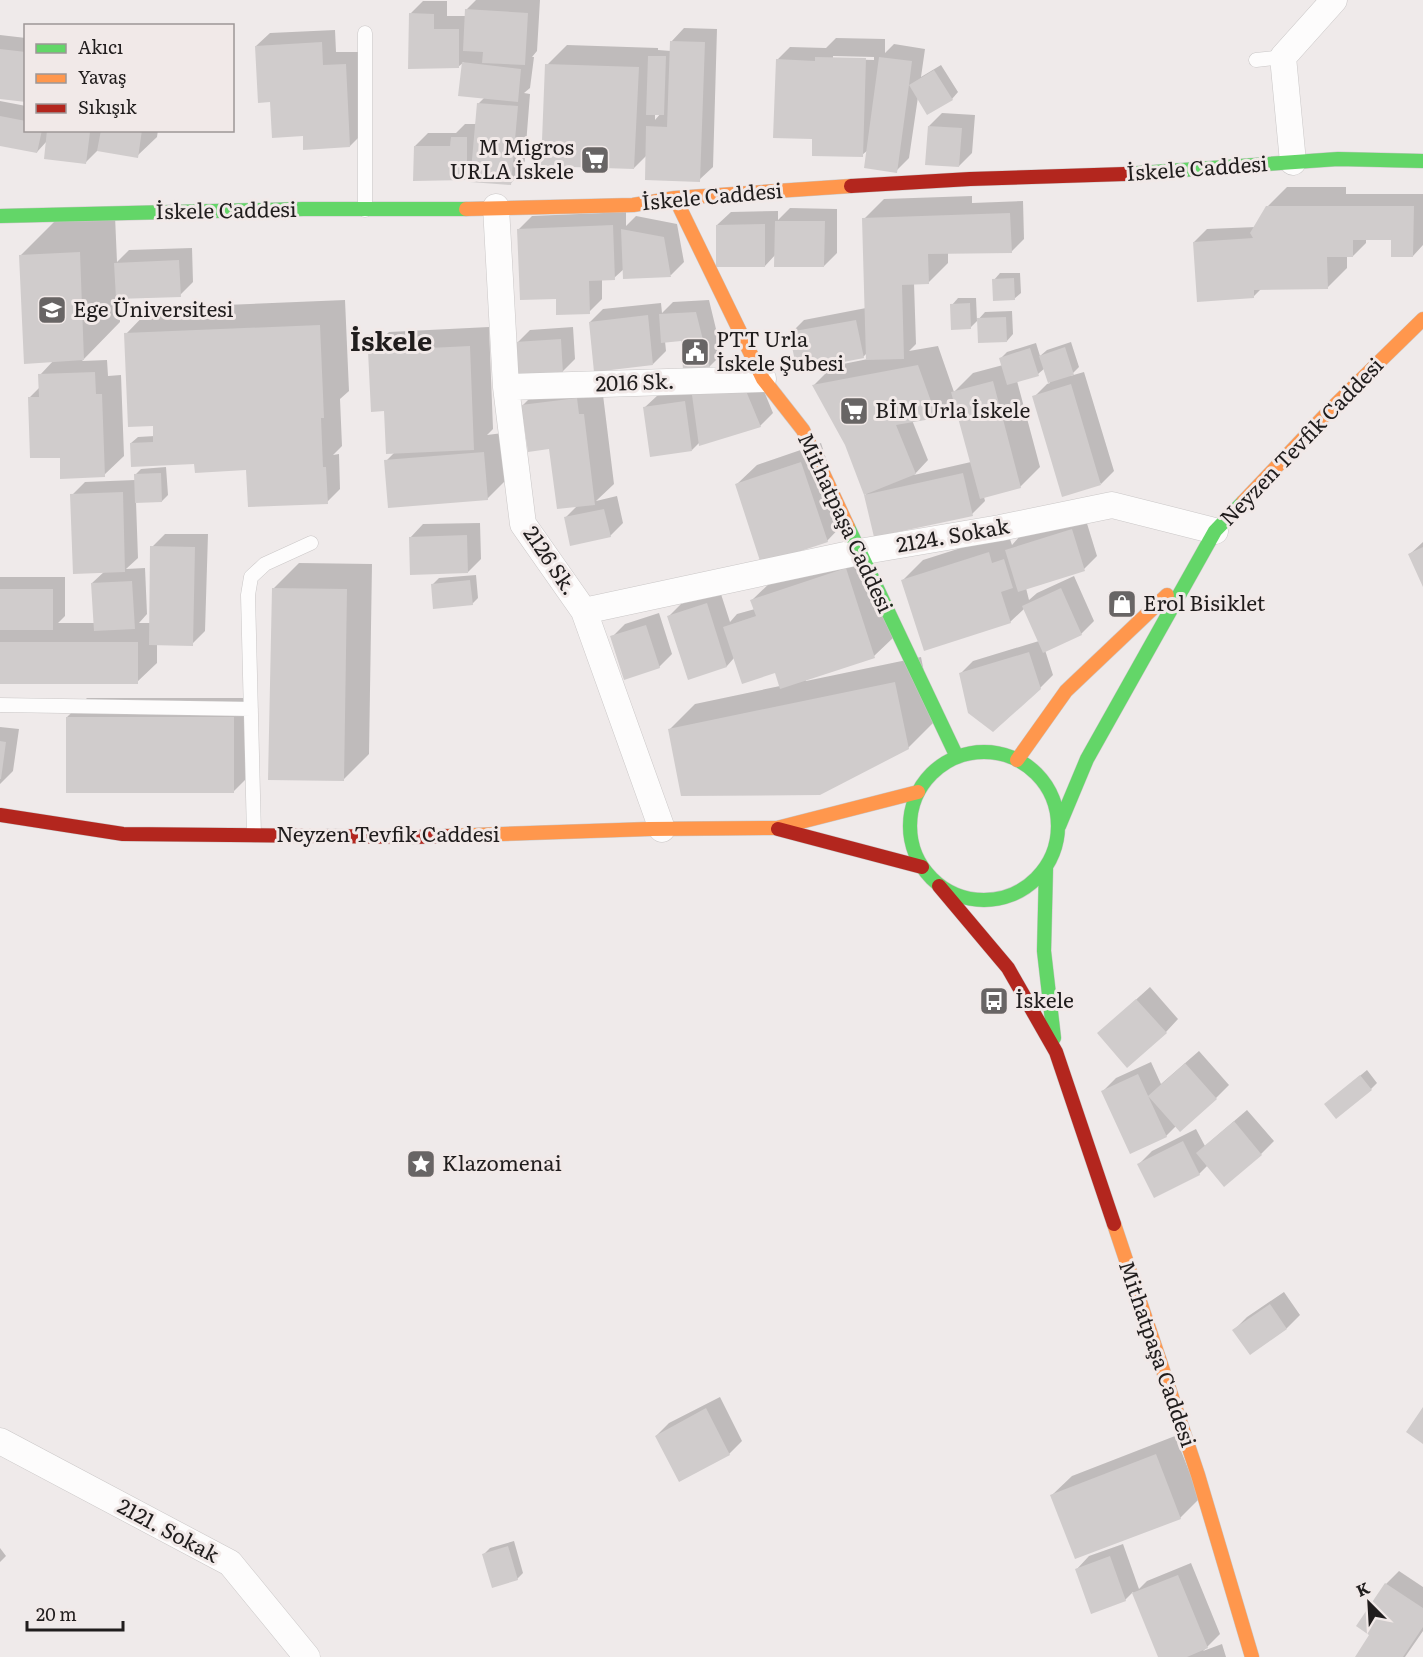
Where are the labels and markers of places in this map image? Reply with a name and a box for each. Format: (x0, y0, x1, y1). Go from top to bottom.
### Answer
place label: M Migros URLA İskele (450, 130, 574, 185)
supermarket icon: M Migros URLA İskele (579, 144, 611, 176)
place label: Ege Üniversitesi (73, 292, 233, 323)
school or university icon: Ege Üniversitesi (36, 294, 68, 326)
place label: PTT Urla İskele Şubesi (716, 322, 844, 377)
public building icon: PTT Urla İskele Şubesi (679, 336, 711, 368)
place label: BİM Urla İskele (875, 393, 1030, 424)
supermarket icon: BİM Urla İskele (838, 395, 870, 427)
place label: Erol Bisiklet (1143, 586, 1266, 617)
shop icon: Erol Bisiklet (1106, 588, 1138, 620)
place label: İskele (1015, 983, 1074, 1014)
bus stop icon: İskele (978, 985, 1010, 1017)
place label: Klazomenai (442, 1146, 562, 1177)
place icon: Klazomenai (405, 1148, 437, 1180)

